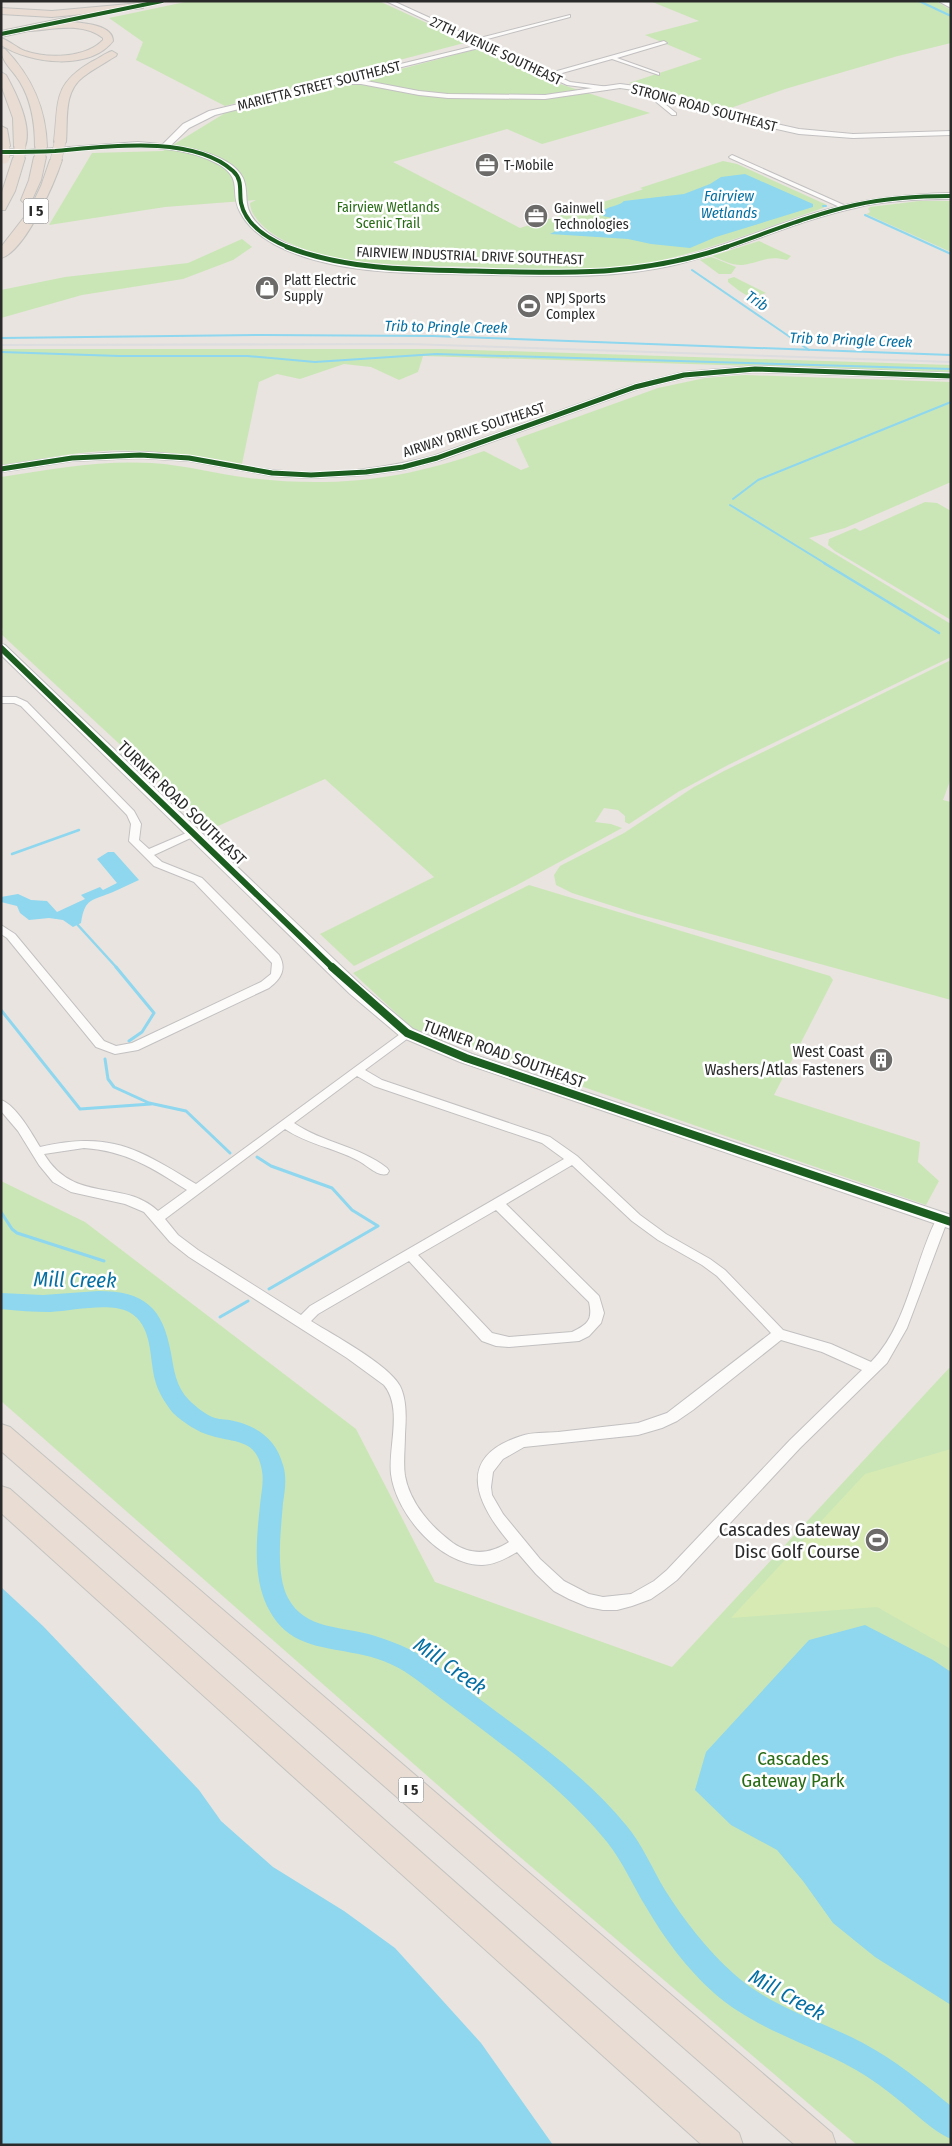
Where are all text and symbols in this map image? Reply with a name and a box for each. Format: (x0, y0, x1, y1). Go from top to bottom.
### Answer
street label: 27TH AVENUE SOUTHEAST (427, 13, 565, 89)
street label: MARIETTA STREET SOUTHEAST (236, 57, 403, 115)
street label: STRONG ROAD SOUTHEAST (629, 80, 779, 136)
office icon: T-Mobile (474, 152, 500, 178)
place label: T-Mobile (504, 157, 554, 174)
water label: Fairview Wetlands (701, 187, 758, 222)
road number: I 5 (24, 198, 48, 224)
park label: Fairview Wetlands Scenic Trail (337, 199, 439, 232)
place label: Gainwell Technologies (554, 200, 629, 233)
office icon: Gainwell Technologies (523, 203, 549, 229)
street label: FAIRVIEW INDUSTRIAL DRIVE SOUTHEAST (356, 244, 584, 268)
place label: Platt Electric Supply (284, 272, 356, 305)
shop icon: Platt Electric Supply (254, 275, 280, 301)
water label: Trib (742, 287, 772, 315)
place label: NPJ Sports Complex (546, 290, 606, 323)
sports icon: NPJ Sports Complex (516, 293, 542, 319)
water label: Trib to Pringle Creek (384, 317, 508, 337)
water label: Trib to Pringle Creek (789, 329, 913, 351)
street label: AIRWAY DRIVE SOUTHEAST (401, 399, 548, 461)
street label: TURNER ROAD SOUTHEAST (114, 737, 250, 869)
street label: TURNER ROAD SOUTHEAST (421, 1016, 588, 1092)
place label: West Coast Washers/Atlas Fasteners (704, 1042, 865, 1079)
building icon: West Coast Washers/Atlas Fasteners (868, 1047, 894, 1073)
water label: Mill Creek (33, 1266, 117, 1294)
place label: Cascades Gateway Disc Golf Course (719, 1518, 861, 1563)
sports icon: Cascades Gateway Disc Golf Course (864, 1527, 890, 1553)
water label: Mill Creek (408, 1631, 492, 1701)
park label: Cascades Gateway Park (741, 1747, 845, 1792)
road number: I 5 (398, 1778, 424, 1802)
water label: Mill Creek (744, 1963, 830, 2027)

